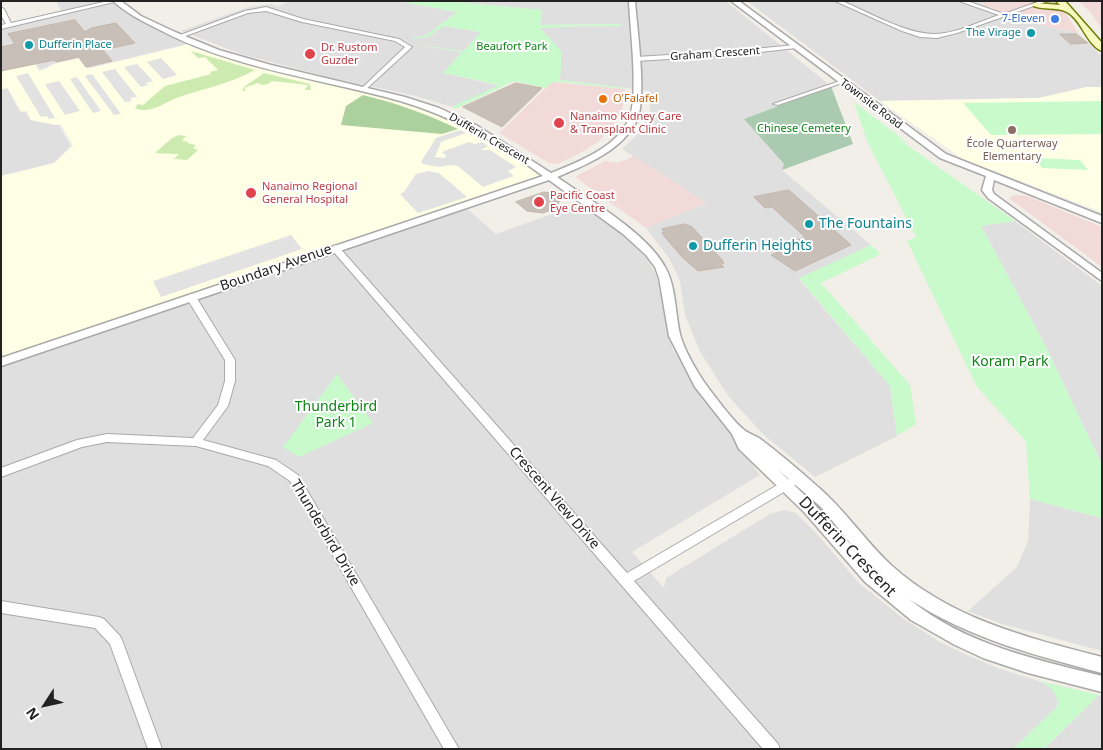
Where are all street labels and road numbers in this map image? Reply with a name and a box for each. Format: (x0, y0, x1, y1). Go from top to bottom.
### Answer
street label: Graham Crescent (670, 44, 760, 64)
street label: Townsite Road (837, 76, 905, 132)
street label: Dufferin Crescent (446, 111, 532, 167)
street label: Boundary Avenue (218, 241, 334, 295)
street label: Crescent View Drive (505, 444, 603, 552)
street label: Thunderbird Drive (287, 477, 363, 589)
street label: Dufferin Crescent (794, 493, 900, 601)

